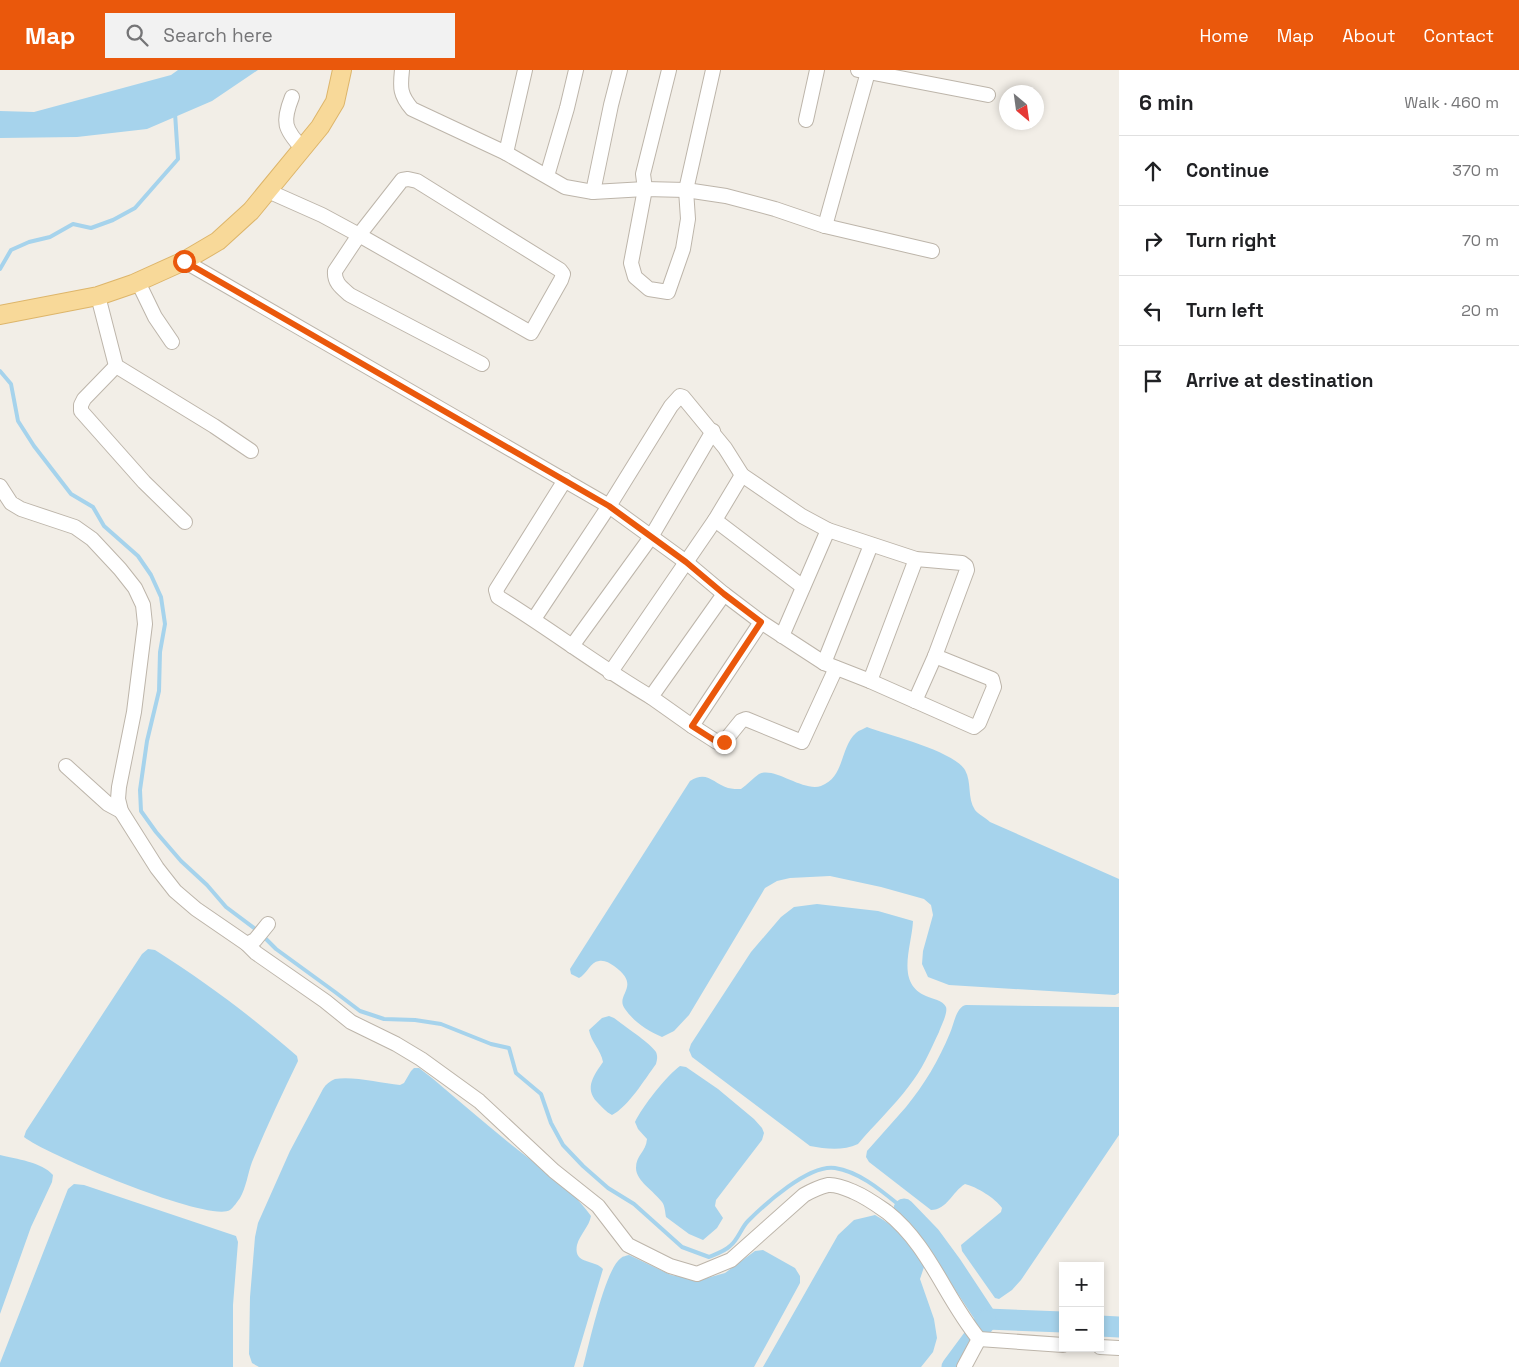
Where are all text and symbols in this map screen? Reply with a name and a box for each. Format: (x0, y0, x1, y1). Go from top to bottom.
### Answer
search box (105, 13, 455, 58)
text: Map (25, 20, 75, 51)
icon: search (123, 21, 151, 49)
text: Search here (163, 23, 273, 48)
text: Home (1200, 24, 1249, 47)
text: Map (1277, 24, 1314, 47)
text: About (1342, 24, 1396, 47)
text: Contact (1424, 24, 1494, 47)
north arrow (999, 85, 1044, 130)
text: 6 min (1139, 89, 1194, 116)
text: Walk · 460 m (1404, 92, 1499, 113)
icon: ahead (1139, 157, 1167, 185)
text: Continue (1186, 158, 1269, 183)
text: 370 m (1452, 160, 1499, 181)
icon: right (1139, 227, 1167, 255)
text: Turn right (1186, 228, 1276, 253)
text: 70 m (1462, 230, 1499, 251)
route start (173, 250, 196, 273)
icon: left (1139, 297, 1167, 325)
text: Turn left (1186, 298, 1264, 323)
text: 20 m (1461, 300, 1499, 321)
icon: arrive (1139, 367, 1167, 395)
text: Arrive at destination (1186, 368, 1374, 393)
route end (713, 731, 736, 754)
map controls (1059, 1262, 1104, 1352)
button: + (1059, 1262, 1104, 1307)
button: − (1059, 1307, 1104, 1352)

